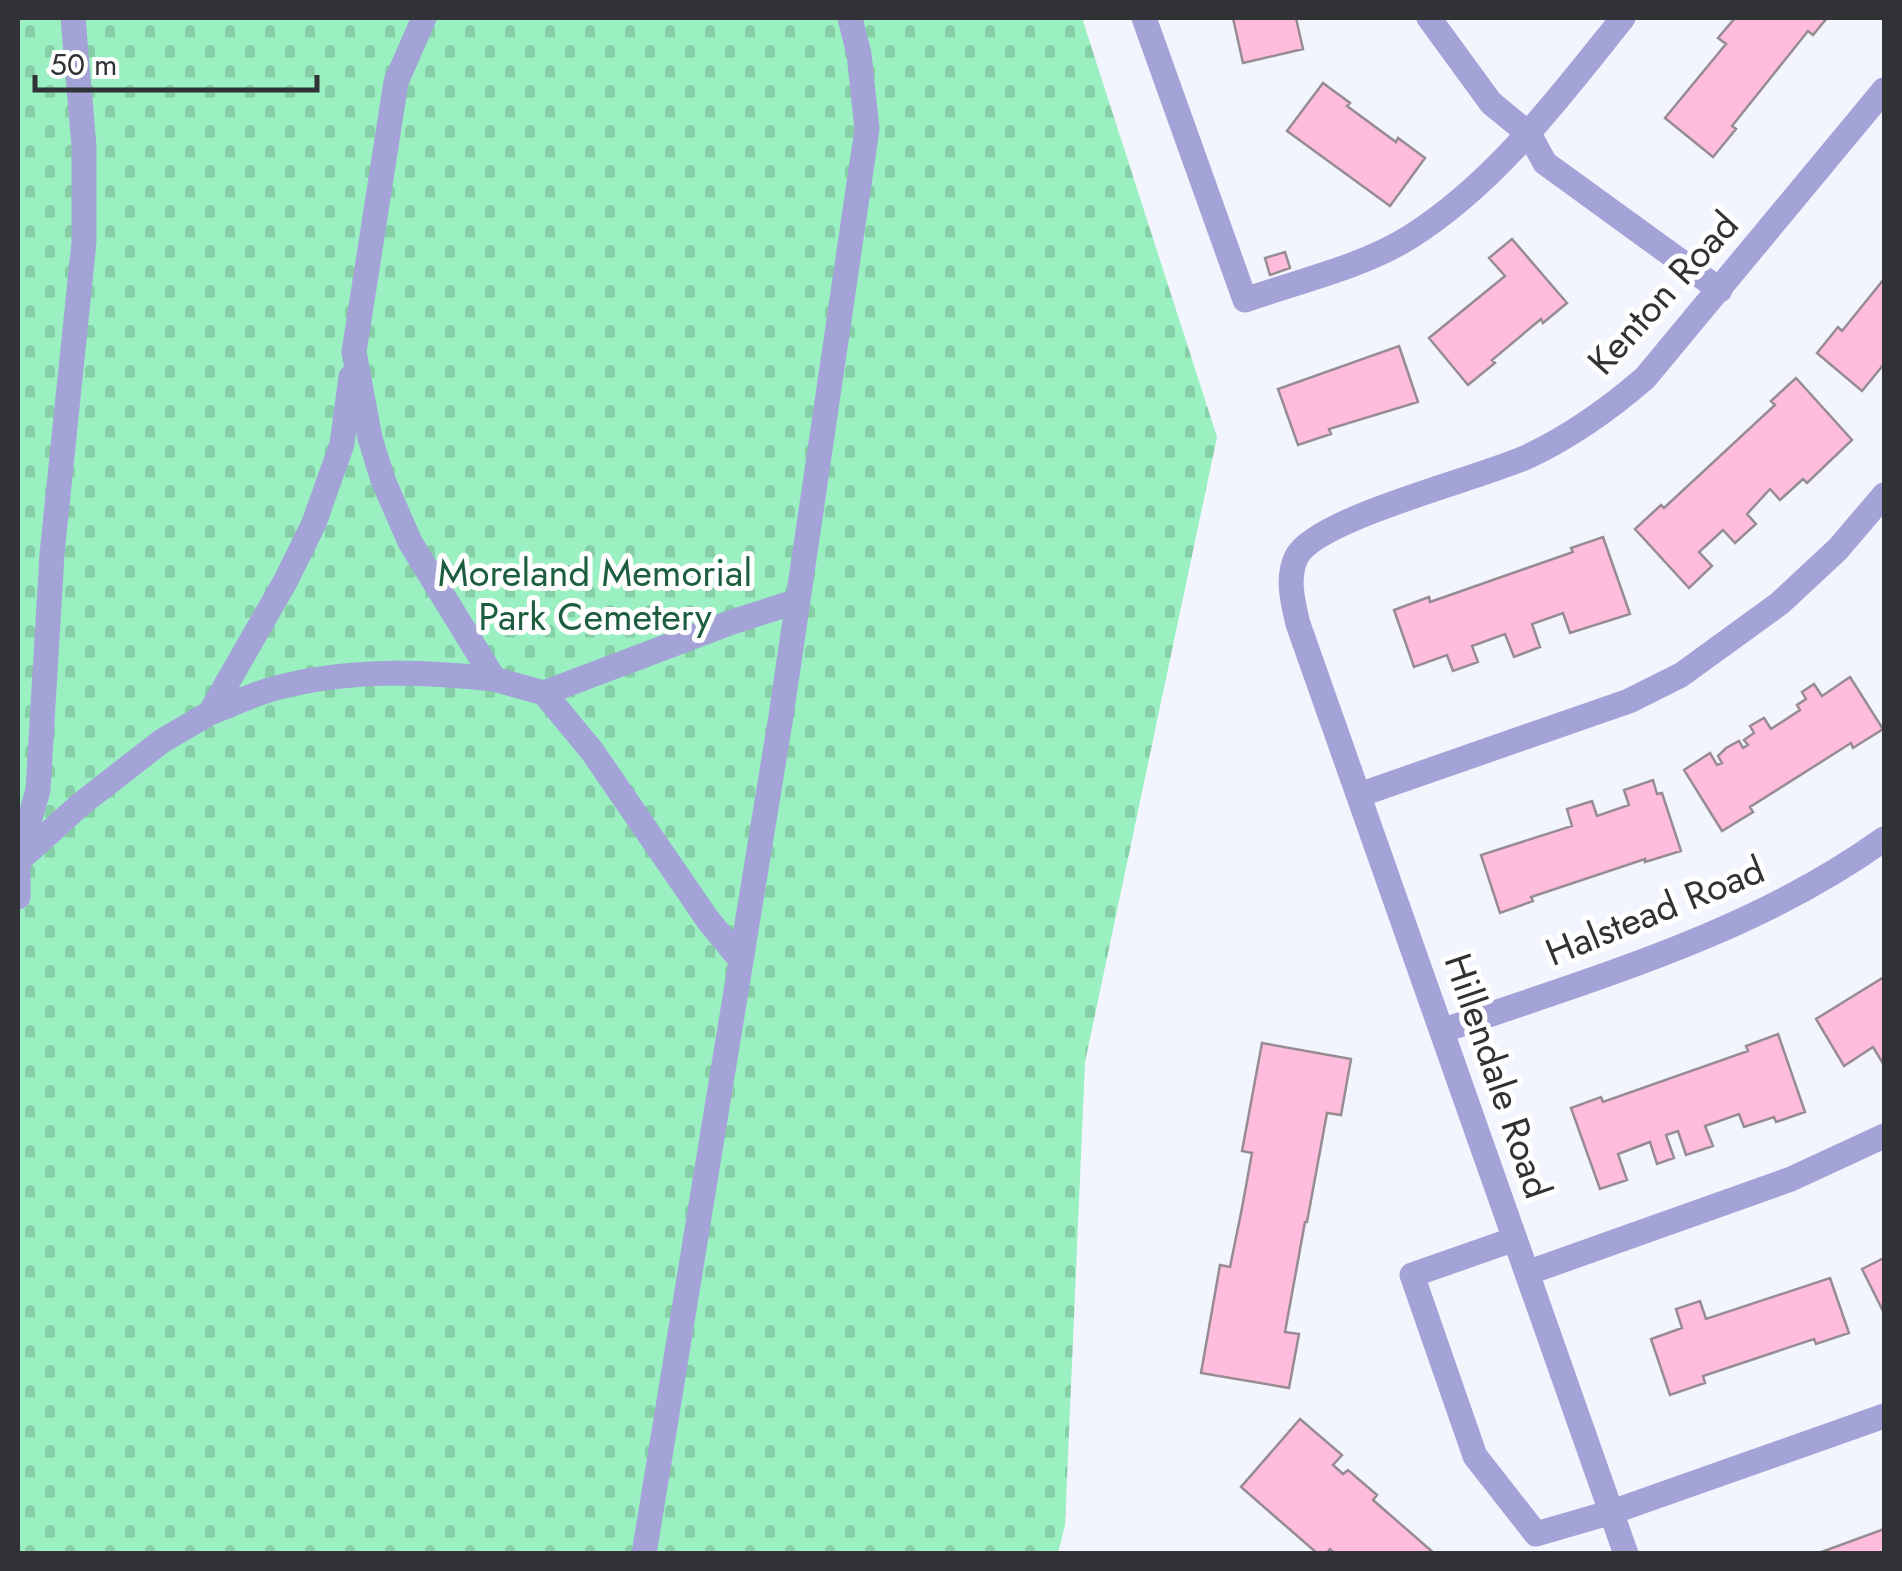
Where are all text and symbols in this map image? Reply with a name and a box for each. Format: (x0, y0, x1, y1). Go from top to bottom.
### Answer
scale bar (35, 30, 318, 92)
text: 50 m (50, 43, 117, 86)
street label: Kenton Road (1574, 199, 1751, 387)
park label: Moreland Memorial Park Cemetery (438, 545, 752, 644)
street label: Halstead Road (1537, 842, 1772, 979)
street label: Hillendale Road (1431, 946, 1566, 1206)

